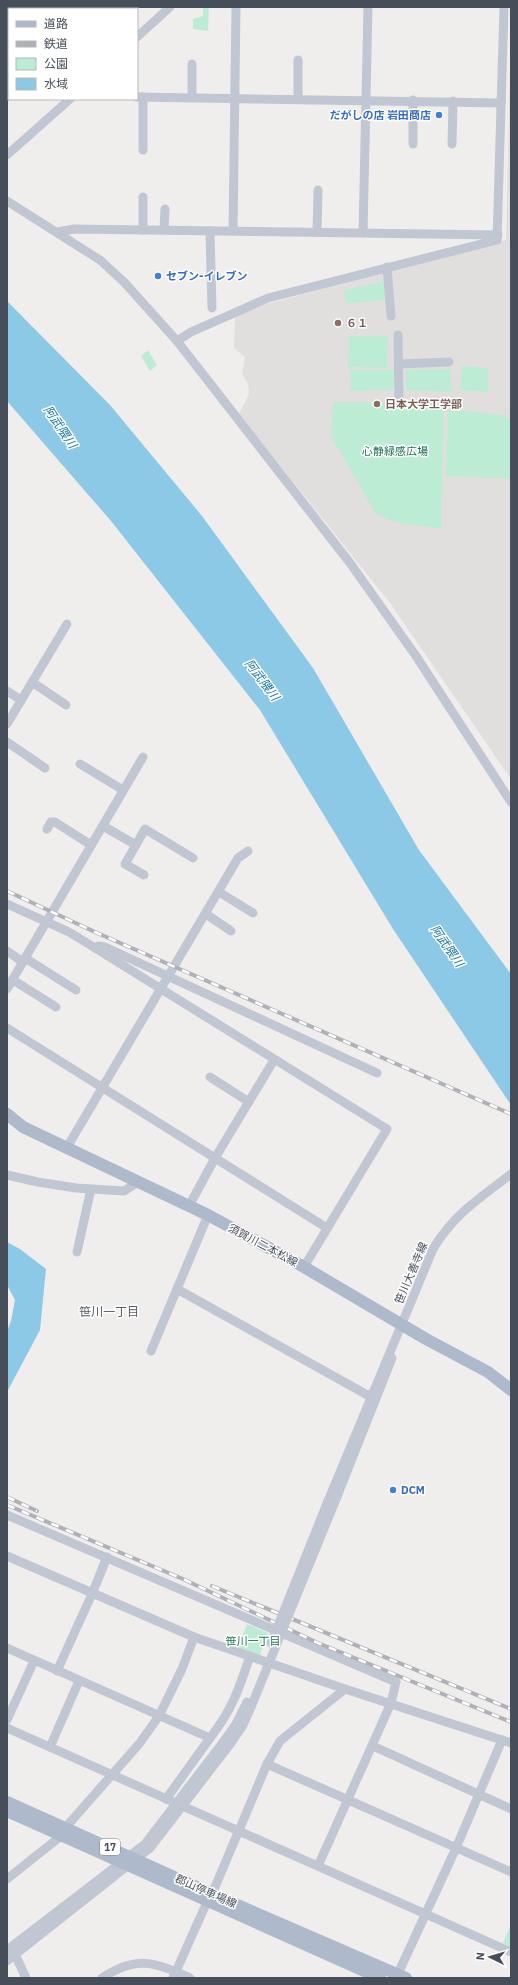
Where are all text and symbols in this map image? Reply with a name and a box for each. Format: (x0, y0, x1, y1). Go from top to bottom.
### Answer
legend (8, 8, 138, 100)
text: 道路 (44, 16, 68, 31)
text: 鉄道 (44, 36, 68, 51)
text: 公園 (44, 56, 68, 71)
text: 水域 (44, 76, 68, 91)
place label: だがしの店 岩田商店 (329, 108, 431, 122)
marker: だがしの店 岩田商店 (434, 110, 444, 120)
place label: セブン-イレブン (166, 269, 247, 283)
marker: セブン-イレブン (153, 271, 163, 281)
place label: ６１ (346, 316, 368, 330)
marker: ６１ (333, 318, 343, 328)
place label: 日本大学工学部 (385, 397, 462, 411)
marker: 日本大学工学部 (372, 399, 382, 409)
water label: 阿武隈川 (41, 403, 81, 452)
park label: 心静緑感広場 (362, 444, 428, 458)
water label: 阿武隈川 (242, 656, 284, 705)
water label: 阿武隈川 (427, 922, 468, 971)
street label: 須賀川二本松線 (226, 1221, 300, 1269)
street label: 笹川大善寺線 (392, 1240, 430, 1306)
district label: 笹川一丁目 (79, 1304, 139, 1319)
place label: DCM (401, 1483, 425, 1497)
marker: DCM (388, 1485, 398, 1495)
park label: 笹川一丁目 (226, 1634, 281, 1648)
road number: 17 (100, 1839, 120, 1855)
street label: 郡山停車場線 (173, 1871, 239, 1911)
north arrow (470, 1937, 510, 1977)
text: N (473, 1952, 487, 1961)

